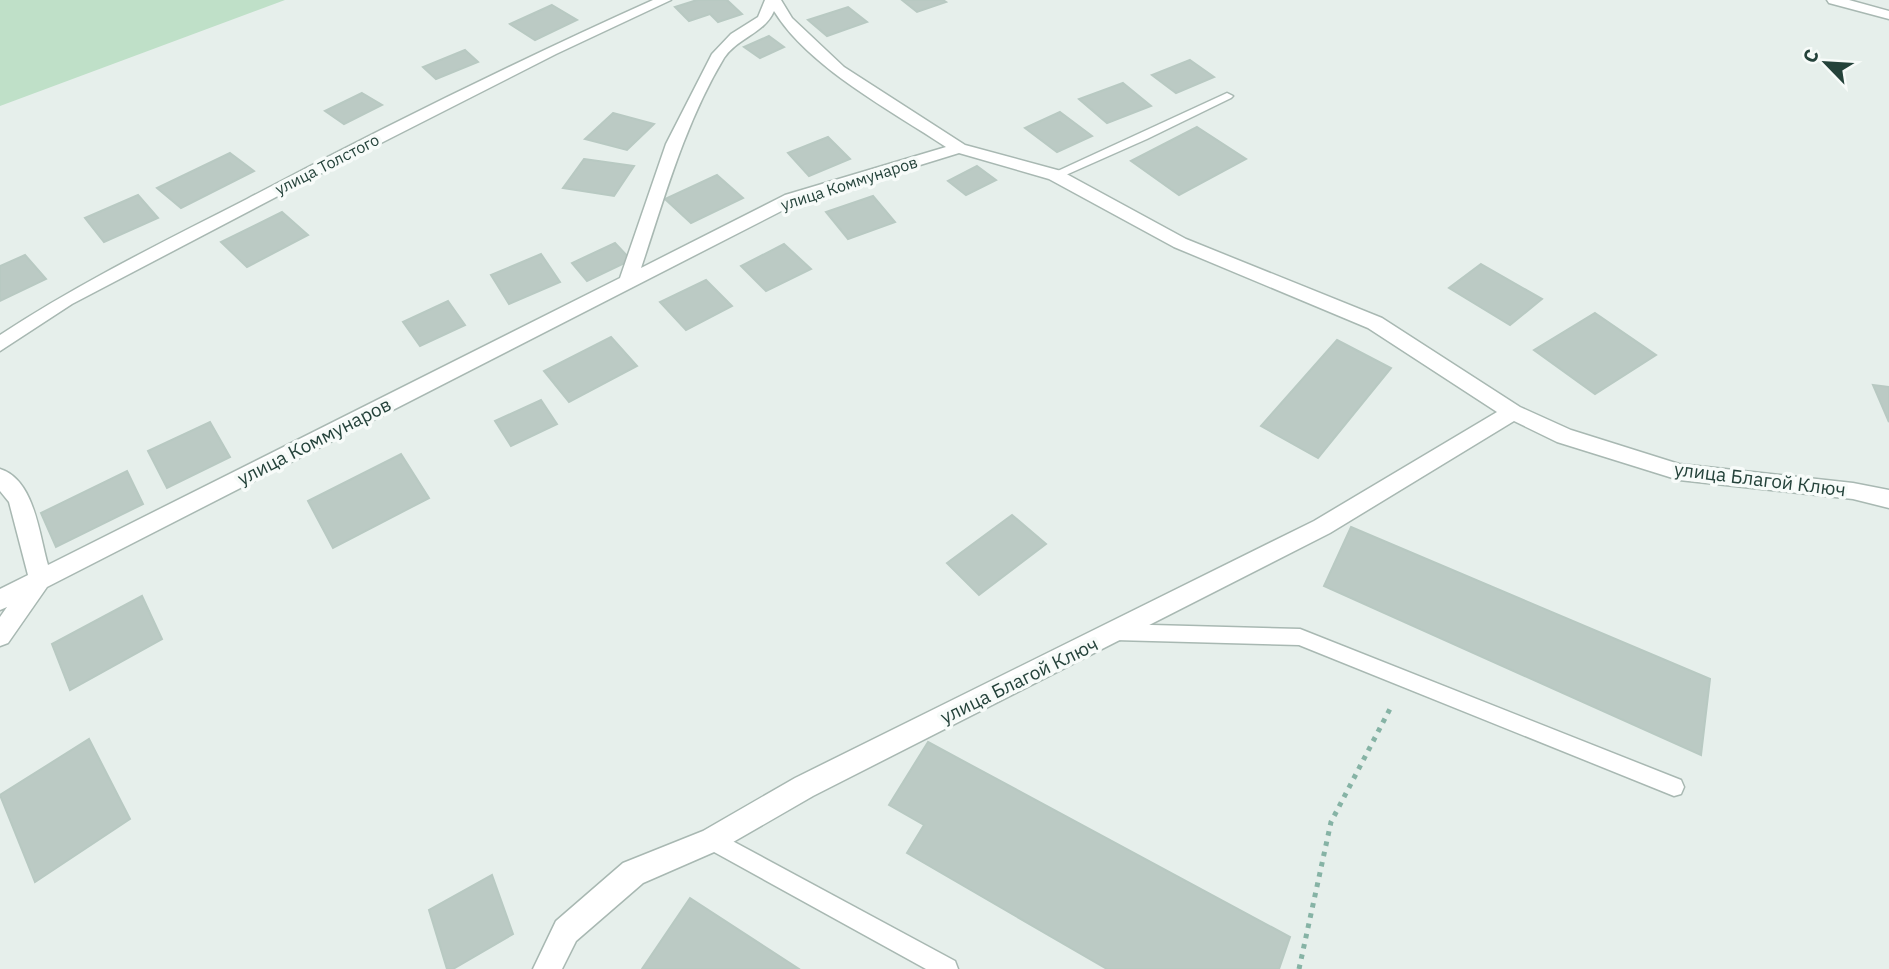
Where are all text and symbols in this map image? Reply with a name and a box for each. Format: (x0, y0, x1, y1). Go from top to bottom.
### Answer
north arrow (1791, 28, 1861, 98)
text: С (1797, 45, 1824, 66)
street label: улица Толстого (272, 129, 382, 199)
street label: улица Коммунаров (778, 151, 920, 215)
street label: улица Коммунаров (233, 392, 395, 490)
street label: улица Благой Ключ (1673, 457, 1847, 501)
street label: улица Благой Ключ (936, 631, 1102, 729)

